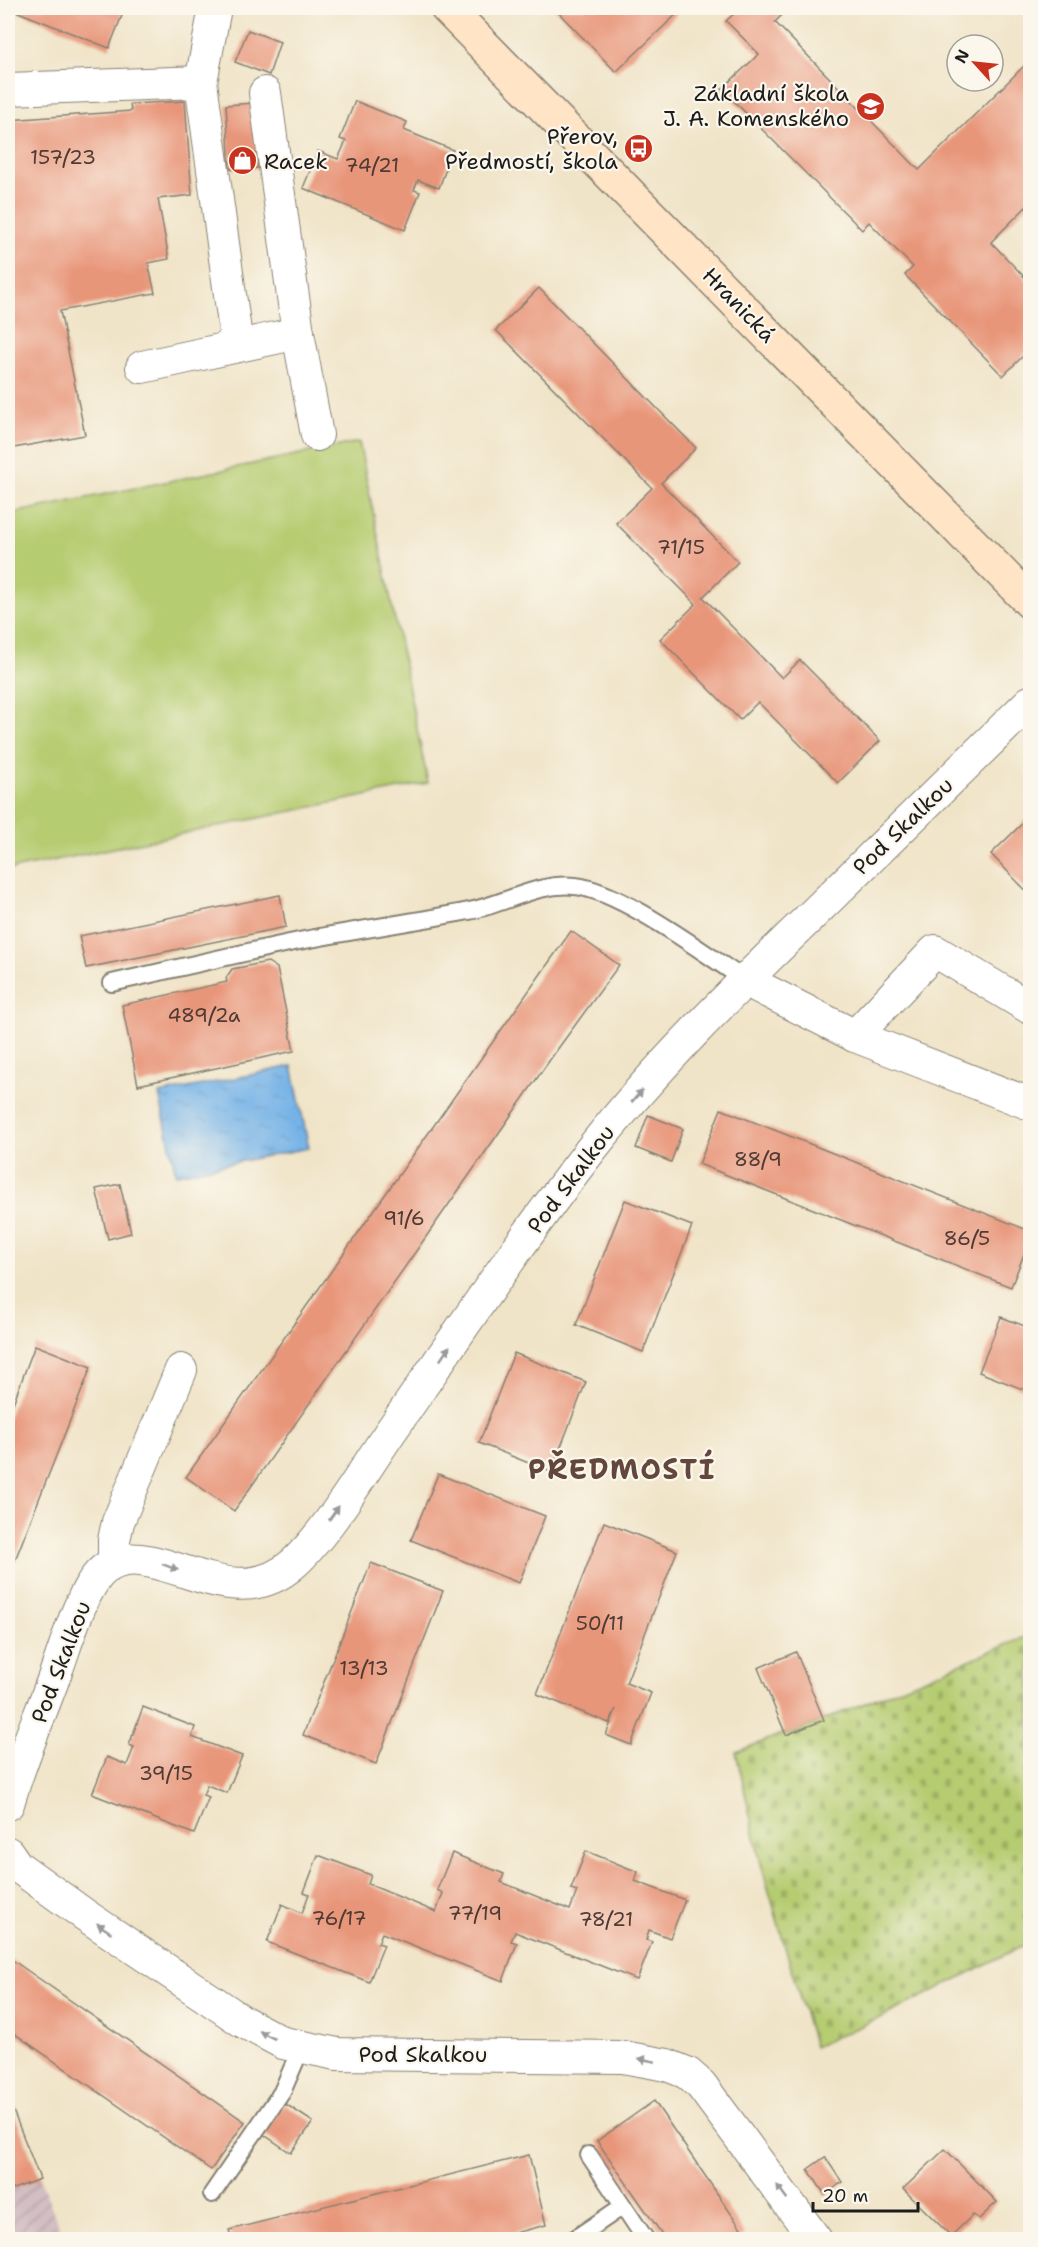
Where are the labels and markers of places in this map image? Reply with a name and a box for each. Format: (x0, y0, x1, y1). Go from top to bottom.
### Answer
place label: Základní škola J. A. Komenského (663, 79, 849, 133)
school or university icon: Základní škola J. A. Komenského (854, 90, 886, 122)
place label: Přerov, Předmostí, škola (445, 122, 618, 176)
bus stop icon: Přerov, Předmostí, škola (623, 133, 655, 165)
shop icon: Racek (227, 145, 259, 177)
place label: Racek (264, 147, 328, 176)

